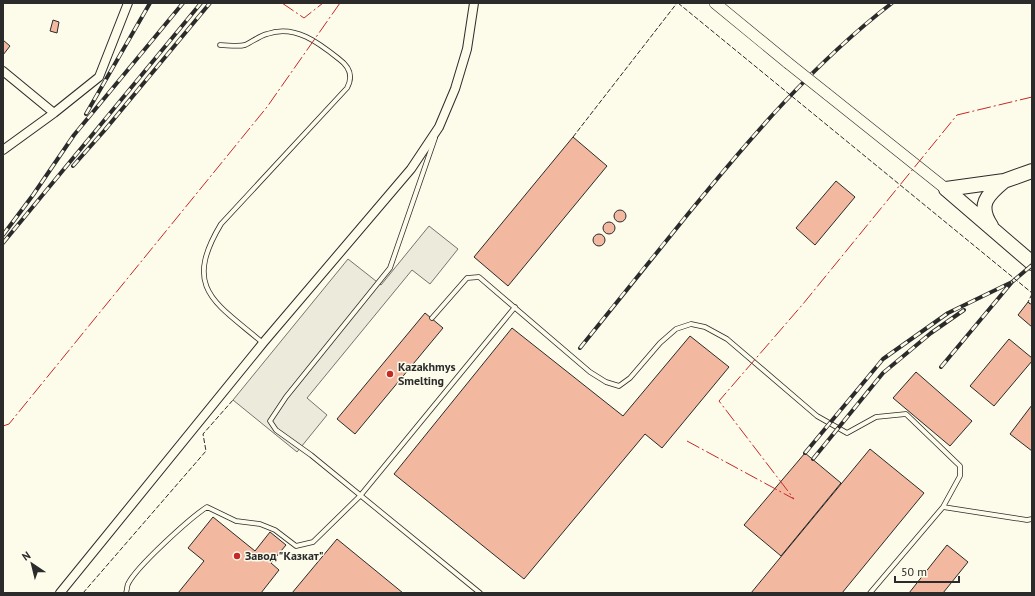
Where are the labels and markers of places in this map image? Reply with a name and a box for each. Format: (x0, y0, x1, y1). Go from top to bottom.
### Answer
place label: Kazakhmys Smelting (398, 359, 456, 388)
marker: Kazakhmys Smelting (385, 369, 395, 379)
place label: Завод "Казкат" (245, 548, 324, 563)
marker: Завод "Казкат" (232, 551, 242, 561)

